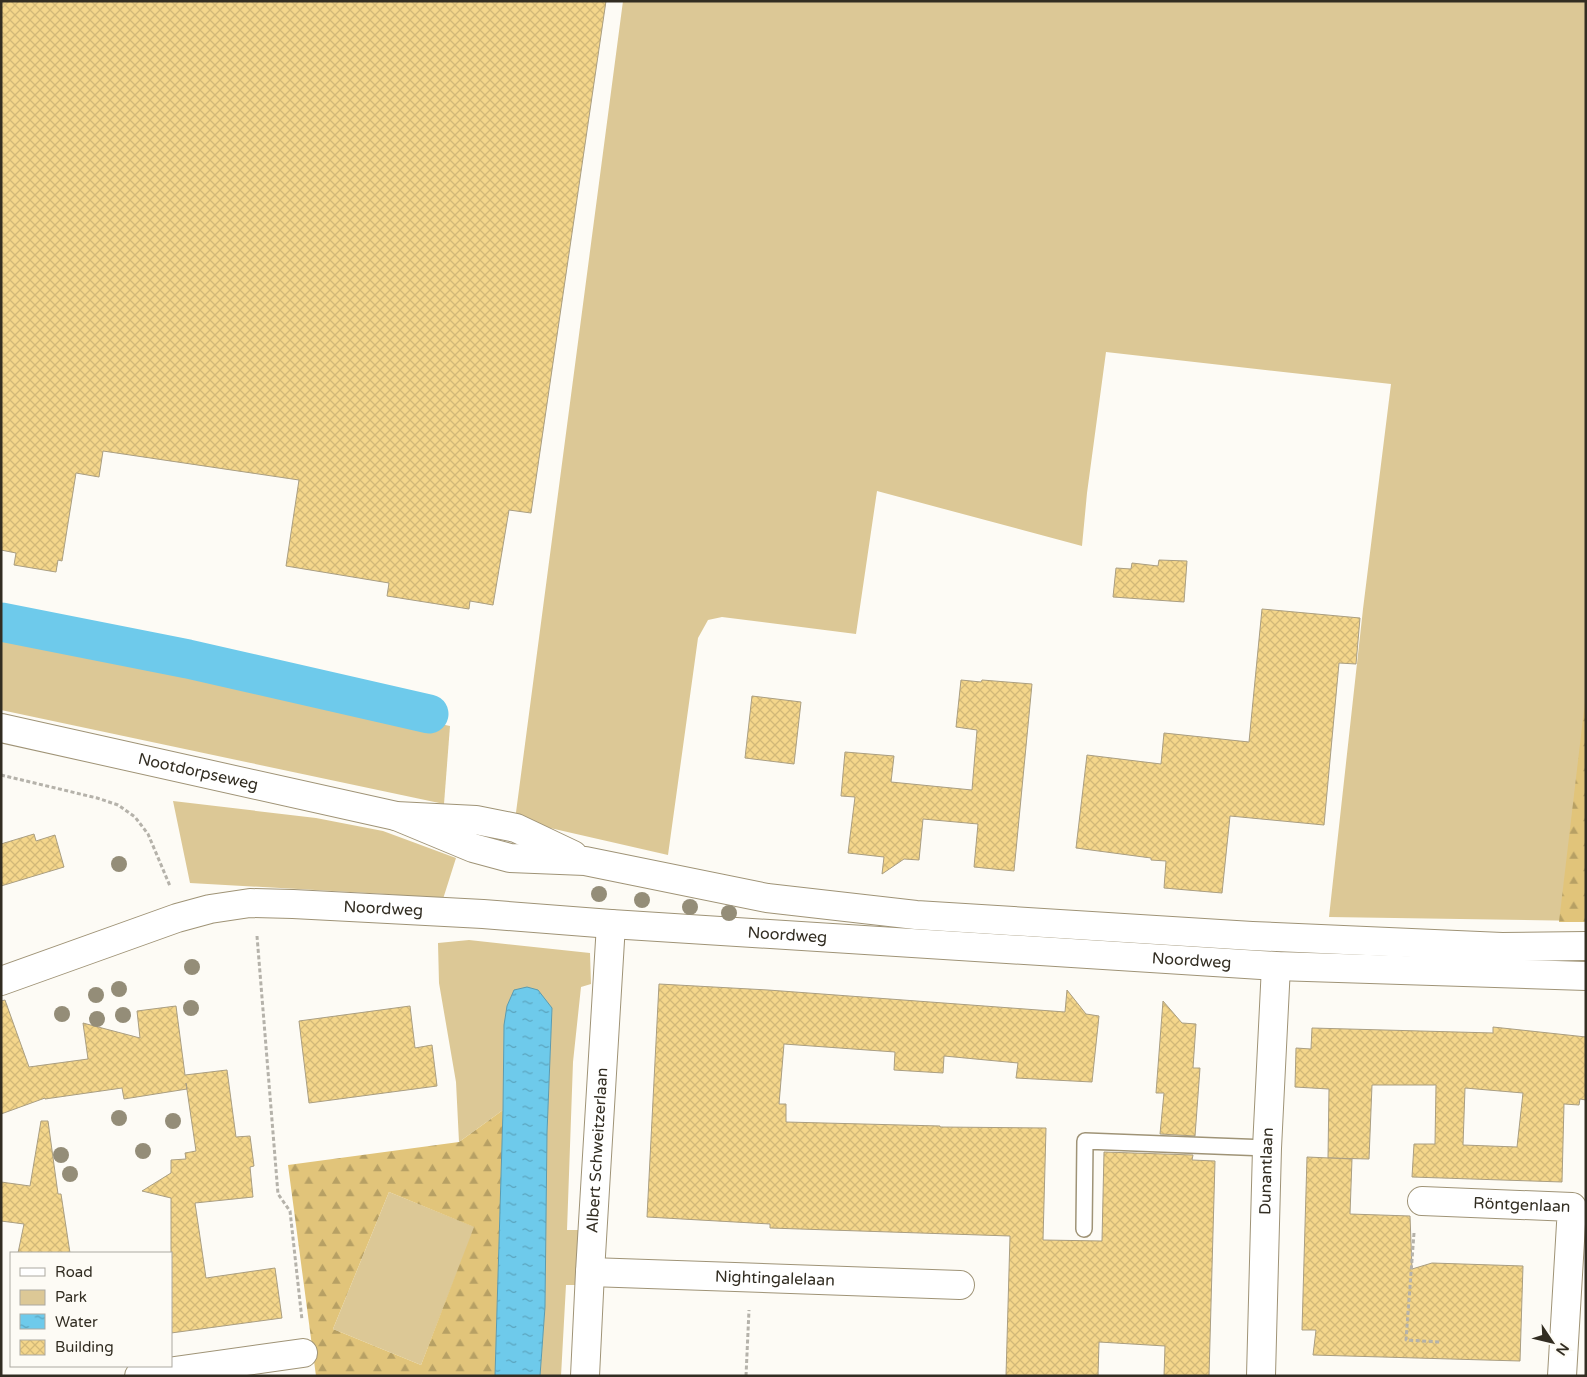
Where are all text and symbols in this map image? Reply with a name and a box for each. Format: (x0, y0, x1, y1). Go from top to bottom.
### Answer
street label: Nootdorpseweg (136, 749, 260, 795)
street label: Noordweg (343, 897, 424, 921)
street label: Noordweg (747, 923, 828, 948)
street label: Noordweg (1151, 948, 1232, 973)
street label: Albert Schweitzerlaan (582, 1067, 612, 1234)
street label: Dunantlaan (1255, 1127, 1278, 1215)
street label: Röntgenlaan (1473, 1193, 1571, 1217)
legend (10, 1252, 172, 1367)
text: Road (55, 1263, 93, 1281)
street label: Nightingalelaan (715, 1266, 835, 1291)
text: Park (55, 1288, 87, 1306)
text: Water (55, 1313, 98, 1331)
north arrow (1527, 1317, 1577, 1367)
text: Building (55, 1338, 114, 1356)
text: N (1552, 1340, 1572, 1359)

